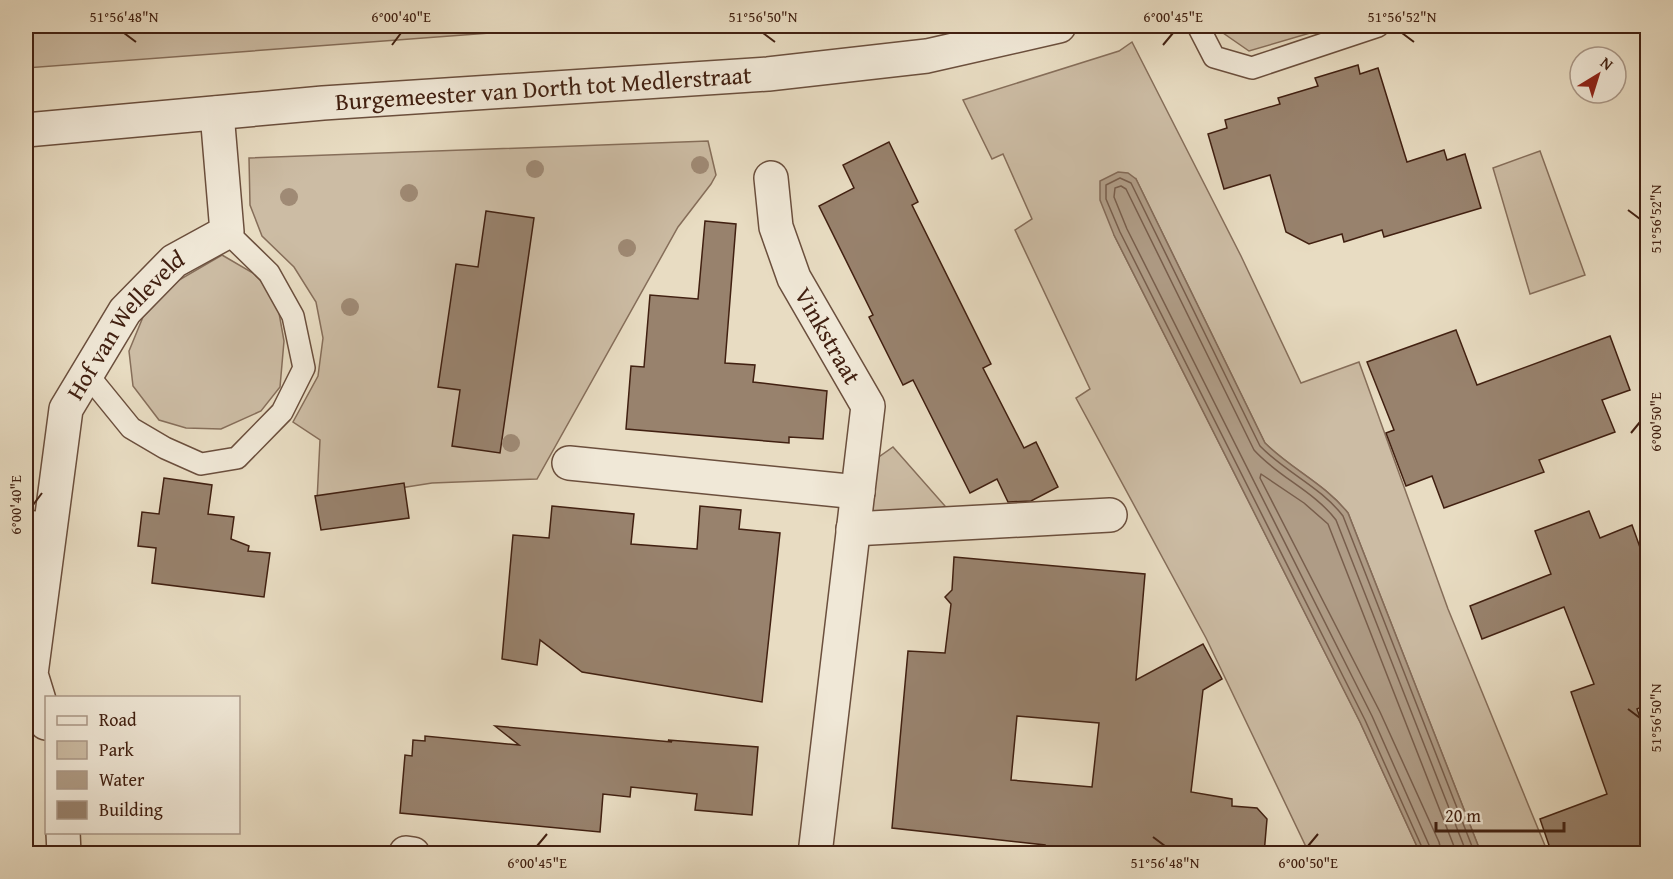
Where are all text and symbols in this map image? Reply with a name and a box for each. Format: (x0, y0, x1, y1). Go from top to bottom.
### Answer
text: 51°56'48"N (90, 6, 159, 27)
text: 6°00'40"E (371, 6, 431, 27)
text: 51°56'50"N (729, 6, 798, 27)
text: 6°00'45"E (1143, 6, 1203, 27)
text: 51°56'52"N (1368, 6, 1437, 27)
north arrow (1568, 45, 1628, 105)
text: N (1596, 50, 1619, 76)
street label: Burgemeester van Dorth tot Medlerstraat (334, 57, 753, 119)
text: 51°56'52"N (1645, 184, 1666, 253)
street label: Hof van Welleveld (57, 241, 190, 406)
street label: Vinkstraat (786, 280, 870, 391)
text: 6°00'50"E (1645, 392, 1666, 452)
text: 6°00'40"E (5, 475, 26, 535)
text: 51°56'50"N (1645, 683, 1666, 752)
legend (45, 696, 240, 834)
text: Road (99, 706, 137, 733)
text: Park (99, 736, 135, 763)
text: Water (99, 766, 145, 793)
scale bar (1436, 795, 1564, 833)
text: Building (99, 796, 163, 823)
text: 20 m (1445, 802, 1481, 829)
text: 6°00'45"E (507, 852, 567, 873)
text: 51°56'48"N (1131, 852, 1200, 873)
text: 6°00'50"E (1278, 852, 1338, 873)

